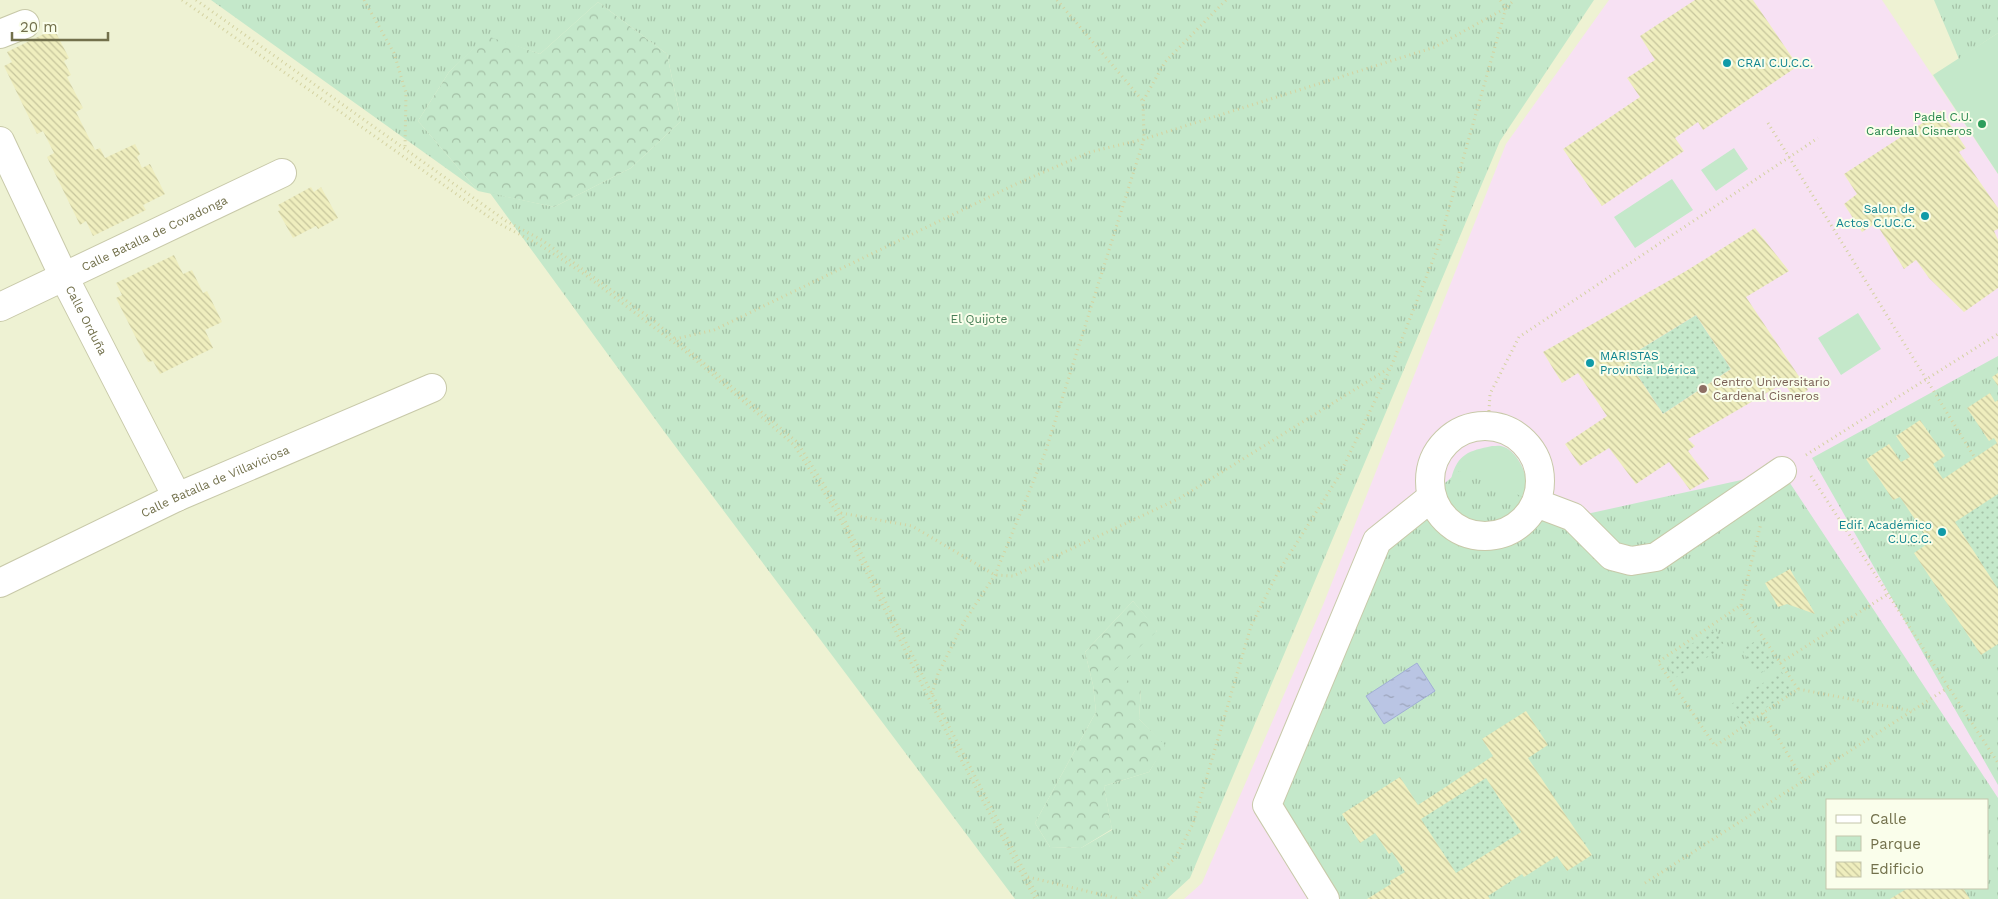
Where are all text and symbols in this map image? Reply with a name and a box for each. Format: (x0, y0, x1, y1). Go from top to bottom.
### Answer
scale bar (12, 10, 109, 42)
text: 20 m (20, 18, 58, 36)
place label: CRAI C.U.C.C. (1737, 56, 1813, 70)
marker: CRAI C.U.C.C. (1721, 57, 1733, 69)
place label: Padel C.U. Cardenal Cisneros (1866, 110, 1972, 138)
marker: Padel C.U. Cardenal Cisneros (1976, 118, 1988, 130)
street label: Calle Batalla de Covadonga (79, 193, 230, 274)
place label: Salon de Actos C.UC.C. (1836, 202, 1915, 230)
marker: Salon de Actos C.UC.C. (1919, 210, 1931, 222)
street label: Calle Orduña (63, 283, 110, 358)
park label: El Quijote (951, 312, 1007, 326)
place label: MARISTAS Provincia Ibérica (1600, 349, 1696, 377)
marker: MARISTAS Provincia Ibérica (1584, 357, 1596, 369)
place label: Centro Universitario Cardenal Cisneros (1713, 375, 1830, 403)
marker: Centro Universitario Cardenal Cisneros (1697, 383, 1709, 395)
street label: Calle Batalla de Villaviciosa (139, 443, 292, 520)
place label: Edif. Académico C.U.C.C. (1839, 518, 1932, 546)
marker: Edif. Académico C.U.C.C. (1936, 526, 1948, 538)
legend (1826, 799, 1988, 889)
text: Calle (1870, 810, 1907, 828)
text: Parque (1870, 835, 1921, 853)
text: Edificio (1870, 860, 1924, 878)

